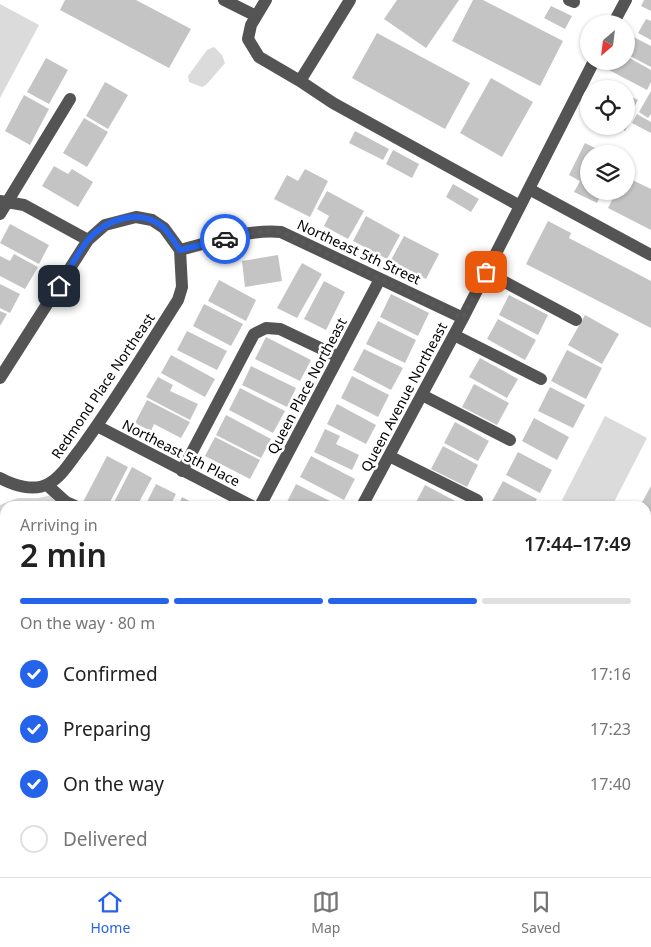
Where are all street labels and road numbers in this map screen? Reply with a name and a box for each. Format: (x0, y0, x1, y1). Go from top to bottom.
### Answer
street label: Northeast 5th Street (294, 215, 424, 289)
street label: Redmond Place Northeast (47, 309, 159, 462)
street label: Queen Place Northeast (262, 314, 351, 457)
street label: Queen Avenue Northeast (356, 319, 451, 475)
street label: Northeast 5th Place (119, 415, 243, 490)

